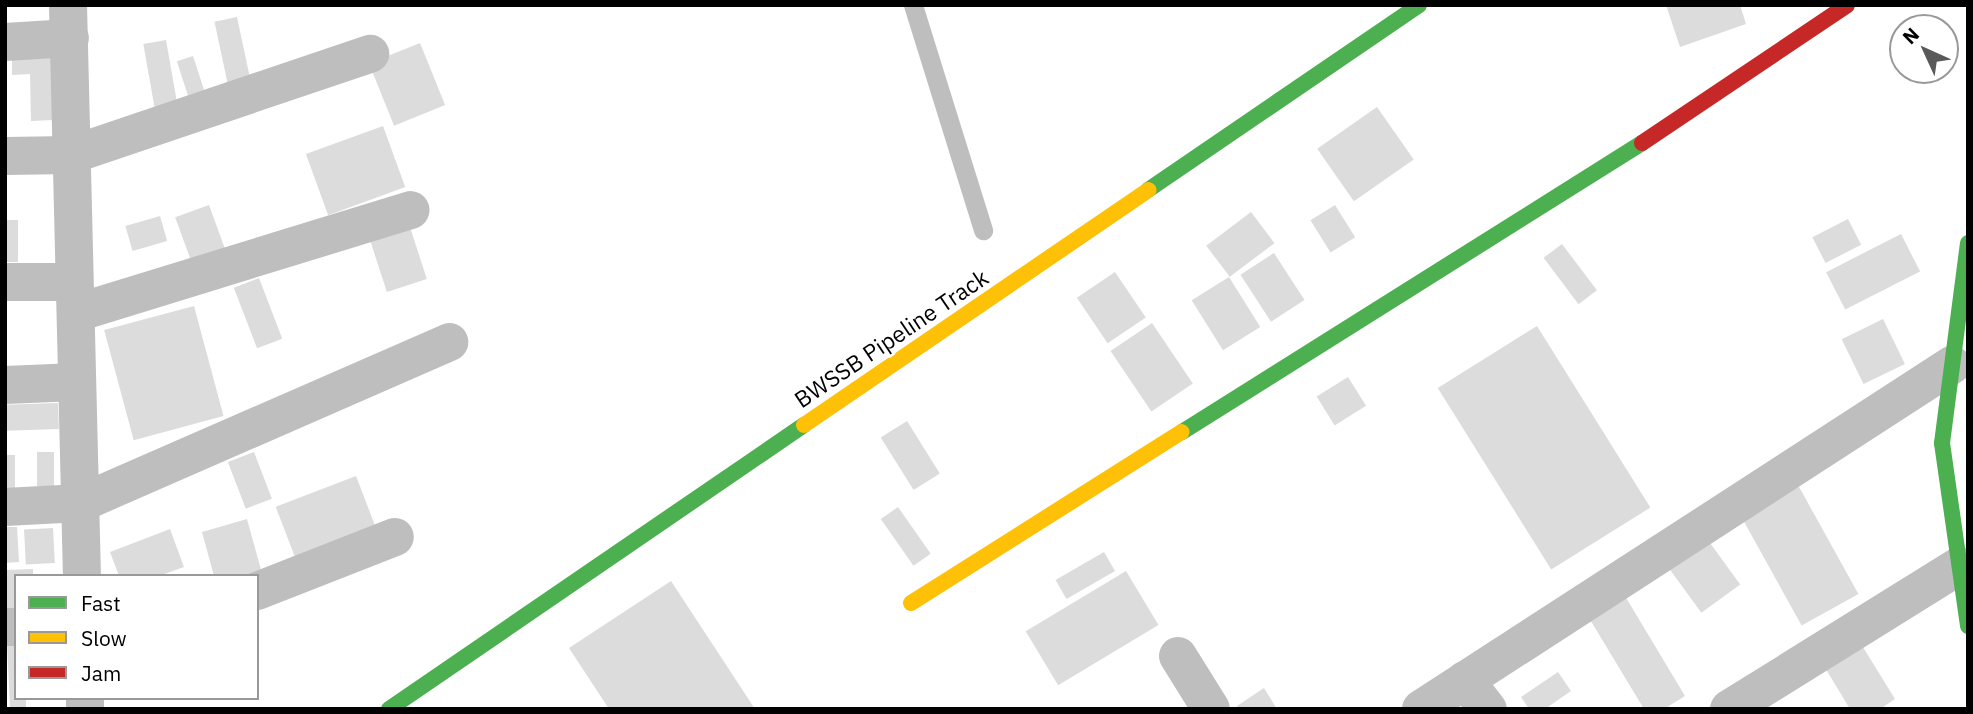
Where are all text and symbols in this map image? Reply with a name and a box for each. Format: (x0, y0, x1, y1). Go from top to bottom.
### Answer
north arrow (1889, 14, 1959, 84)
text: N (1897, 22, 1924, 49)
street label: BWSSB Pipeline Track (789, 263, 993, 413)
legend (14, 574, 259, 700)
text: Fast (81, 589, 121, 617)
text: Slow (81, 624, 127, 652)
text: Jam (81, 659, 121, 687)

